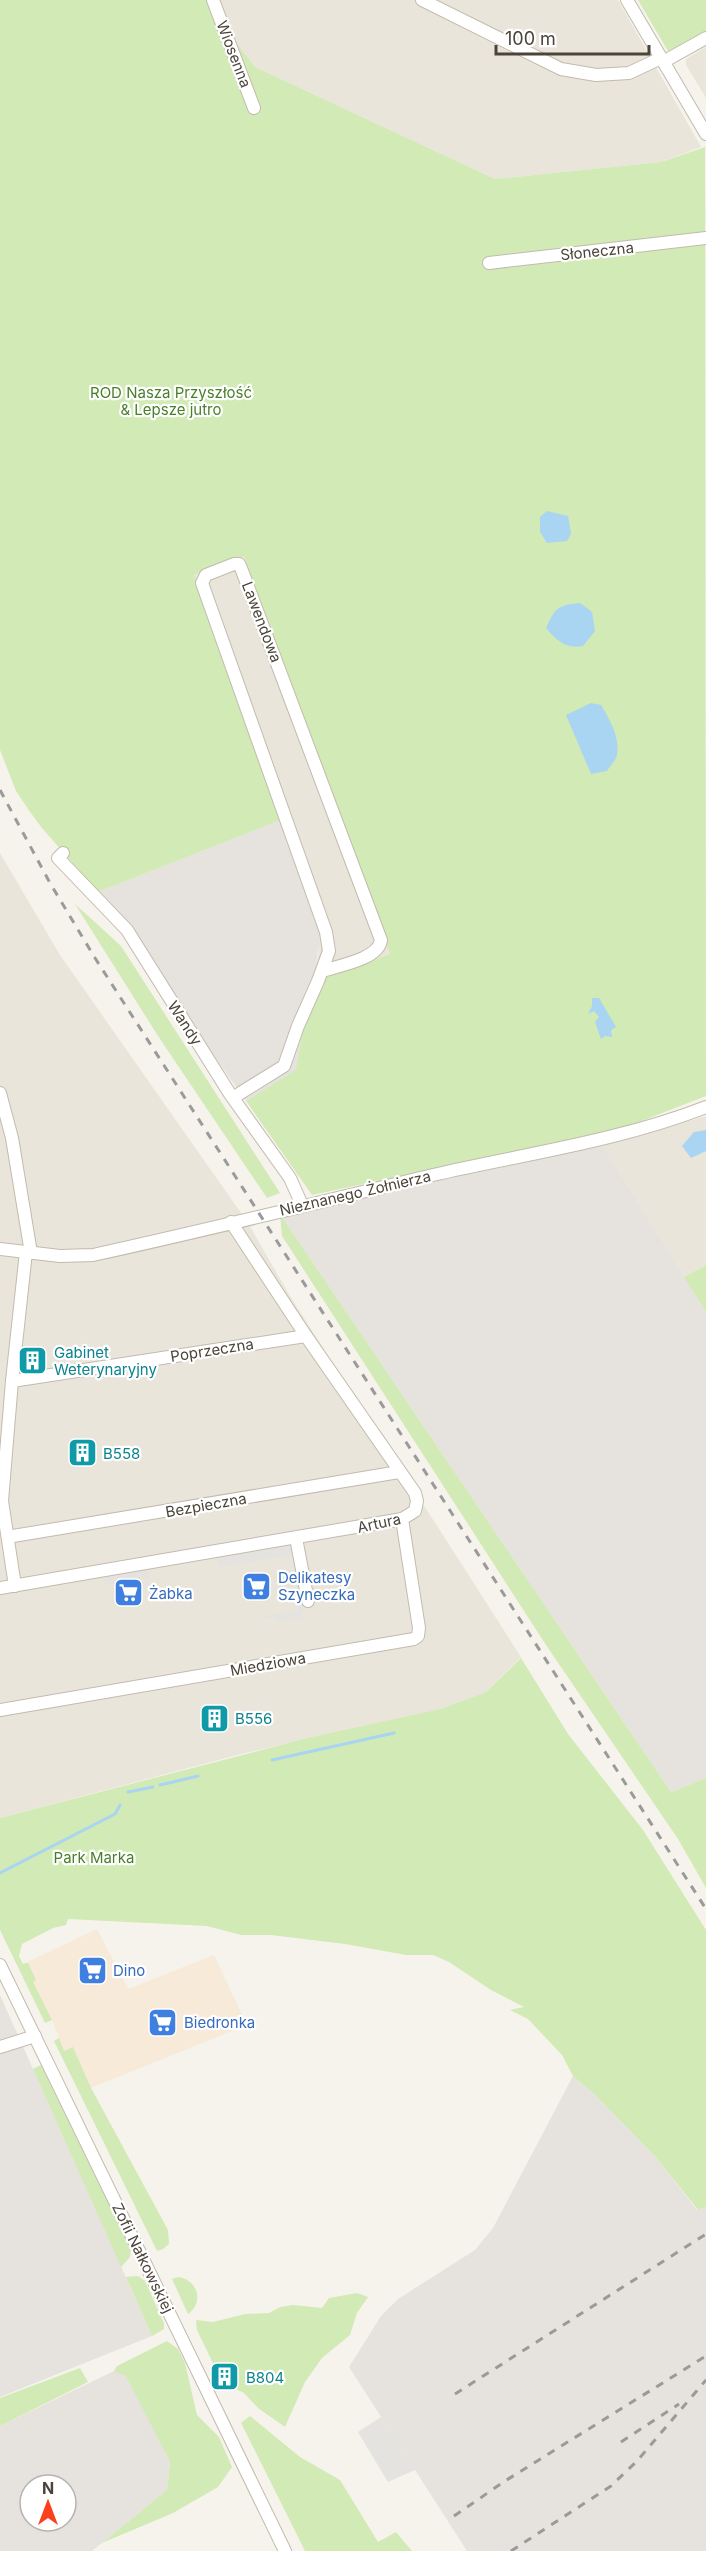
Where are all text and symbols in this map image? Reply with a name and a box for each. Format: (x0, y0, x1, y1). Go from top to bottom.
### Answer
street label: Wiosenna (213, 18, 255, 90)
scale bar (496, 18, 649, 56)
text: 100 m (505, 28, 556, 49)
street label: Słoneczna (559, 238, 635, 264)
park label: ROD Nasza Przyszłość & Lepsze jutro (90, 383, 252, 419)
street label: Lawendowa (238, 579, 286, 665)
street label: Wandy (164, 997, 207, 1049)
street label: Nieznanego Żołnierza (277, 1166, 433, 1220)
street label: Poprzeczna (169, 1334, 255, 1366)
place label: Gabinet Weterynaryjny (54, 1343, 157, 1379)
building icon: Gabinet Weterynaryjny (17, 1345, 49, 1377)
building icon: B558 (66, 1437, 98, 1469)
place label: B558 (103, 1444, 140, 1463)
street label: Bezpieczna (164, 1489, 248, 1521)
street label: Artura (355, 1509, 403, 1537)
place label: Delikatesy Szyneczka (278, 1568, 355, 1604)
supermarket icon: Delikatesy Szyneczka (241, 1570, 273, 1602)
supermarket icon: Żabka (112, 1577, 144, 1609)
place label: Żabka (149, 1584, 193, 1603)
street label: Miedziowa (229, 1648, 307, 1680)
building icon: B556 (198, 1702, 230, 1734)
place label: B556 (235, 1709, 272, 1728)
park label: Park Marka (54, 1848, 134, 1867)
supermarket icon: Dino (76, 1954, 108, 1986)
place label: Dino (113, 1961, 145, 1980)
supermarket icon: Biedronka (147, 2006, 179, 2038)
place label: Biedronka (184, 2013, 255, 2032)
street label: Zofii Nałkowskiej (108, 2200, 178, 2316)
building icon: B804 (209, 2361, 241, 2393)
place label: B804 (246, 2368, 284, 2387)
north arrow (18, 2473, 78, 2533)
text: N (42, 2478, 54, 2498)

